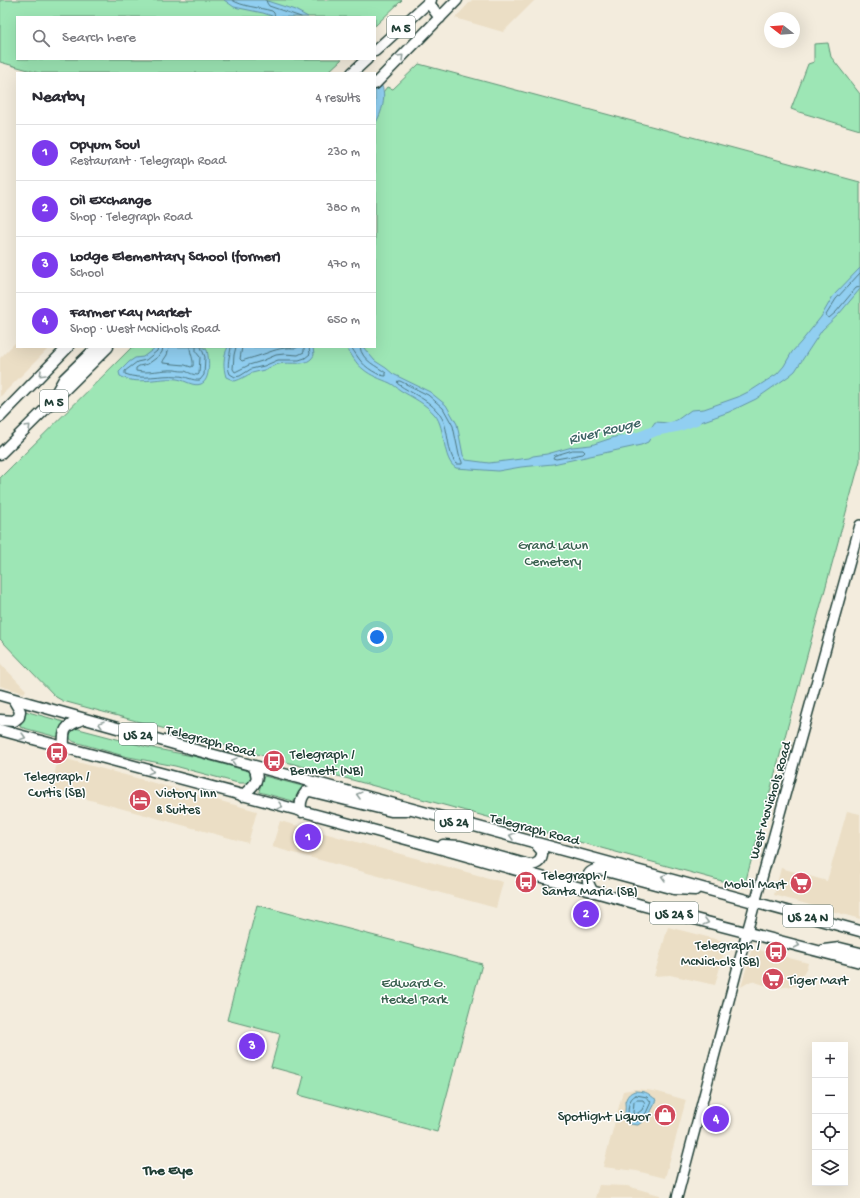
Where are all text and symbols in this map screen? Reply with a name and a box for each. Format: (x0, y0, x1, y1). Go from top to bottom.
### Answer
north arrow (764, 12, 800, 48)
search box (16, 16, 376, 60)
road number: M 5 (387, 16, 415, 38)
icon: search (30, 27, 52, 49)
text: Search here (62, 29, 136, 47)
one-way arrow (396, 54, 404, 62)
text: Nearby (32, 88, 85, 108)
text: 4 results (316, 91, 360, 106)
text: Opyum Soul (70, 136, 140, 154)
text: 1 (42, 145, 48, 160)
text: 230 m (327, 145, 360, 160)
text: Restaurant · Telegraph Road (70, 154, 226, 169)
text: Oil Exchange (70, 192, 151, 210)
text: 2 (42, 201, 48, 216)
text: 380 m (326, 201, 360, 216)
text: Shop · Telegraph Road (70, 210, 192, 225)
text: Lodge Elementary School (former) (70, 248, 281, 266)
text: 3 (42, 257, 48, 272)
text: 470 m (327, 257, 360, 272)
text: School (70, 266, 104, 281)
text: Farmer Kay Market (70, 304, 191, 322)
text: 4 (42, 313, 48, 328)
text: 650 m (327, 313, 360, 328)
text: Shop · West McNichols Road (70, 322, 219, 337)
one-way arrow (39, 369, 47, 377)
road number: M 5 (40, 390, 68, 412)
water label: River Rouge (567, 414, 643, 450)
one-way arrow (23, 424, 31, 432)
park label: Grand Lawn Cemetery (518, 538, 588, 571)
your location (367, 627, 387, 647)
one-way arrow (98, 720, 105, 729)
street label: Telegraph Road (163, 722, 259, 763)
road number: US 24 (119, 723, 157, 745)
one-way arrow (20, 732, 27, 741)
street label: West McNichols Road (746, 738, 797, 861)
bus stop icon: Telegraph / Curtis (SB) (44, 740, 70, 766)
place label: Telegraph / Bennett (NB) (289, 747, 364, 780)
bus stop icon: Telegraph / Bennett (NB) (261, 748, 287, 774)
one-way arrow (231, 757, 237, 765)
one-way arrow (147, 766, 154, 775)
place label: Telegraph / Curtis (SB) (24, 769, 90, 802)
place label: Victory Inn & Suites (155, 786, 217, 819)
hotel icon: Victory Inn & Suites (127, 787, 153, 813)
one-way arrow (356, 791, 363, 799)
one-way arrow (276, 801, 283, 809)
road number: US 24 (435, 810, 473, 832)
street label: Telegraph Road (487, 810, 583, 851)
pin: 1 (295, 822, 321, 852)
one-way arrow (508, 833, 515, 841)
place label: Telegraph / Santa Maria (SB) (541, 868, 638, 901)
bus stop icon: Telegraph / Santa Maria (SB) (513, 869, 539, 895)
supermarket icon: Mobil Mart (788, 870, 814, 896)
one-way arrow (661, 874, 668, 882)
place label: Mobil Mart (724, 877, 787, 894)
pin: 2 (573, 899, 599, 929)
road number: US 24 S (650, 902, 698, 924)
road number: US 24 N (783, 905, 833, 927)
one-way arrow (702, 917, 709, 926)
place label: Telegraph / McNichols (SB) (681, 938, 761, 971)
bus stop icon: Telegraph / McNichols (SB) (763, 939, 789, 965)
one-way arrow (794, 940, 800, 948)
supermarket icon: Tiger Mart (760, 966, 786, 992)
place label: Tiger Mart (787, 973, 849, 990)
park label: Edward G. Heckel Park (381, 976, 449, 1009)
pin: 3 (239, 1031, 265, 1061)
map controls (812, 1042, 848, 1186)
button: + (812, 1042, 848, 1078)
button: − (812, 1078, 848, 1114)
shop icon: Spotlight Liquor (652, 1102, 678, 1128)
pin: 4 (703, 1104, 729, 1134)
place label: Spotlight Liquor (558, 1109, 651, 1126)
button: locate (812, 1114, 848, 1150)
button: layers (812, 1150, 848, 1186)
district label: The Eye (142, 1162, 194, 1180)

